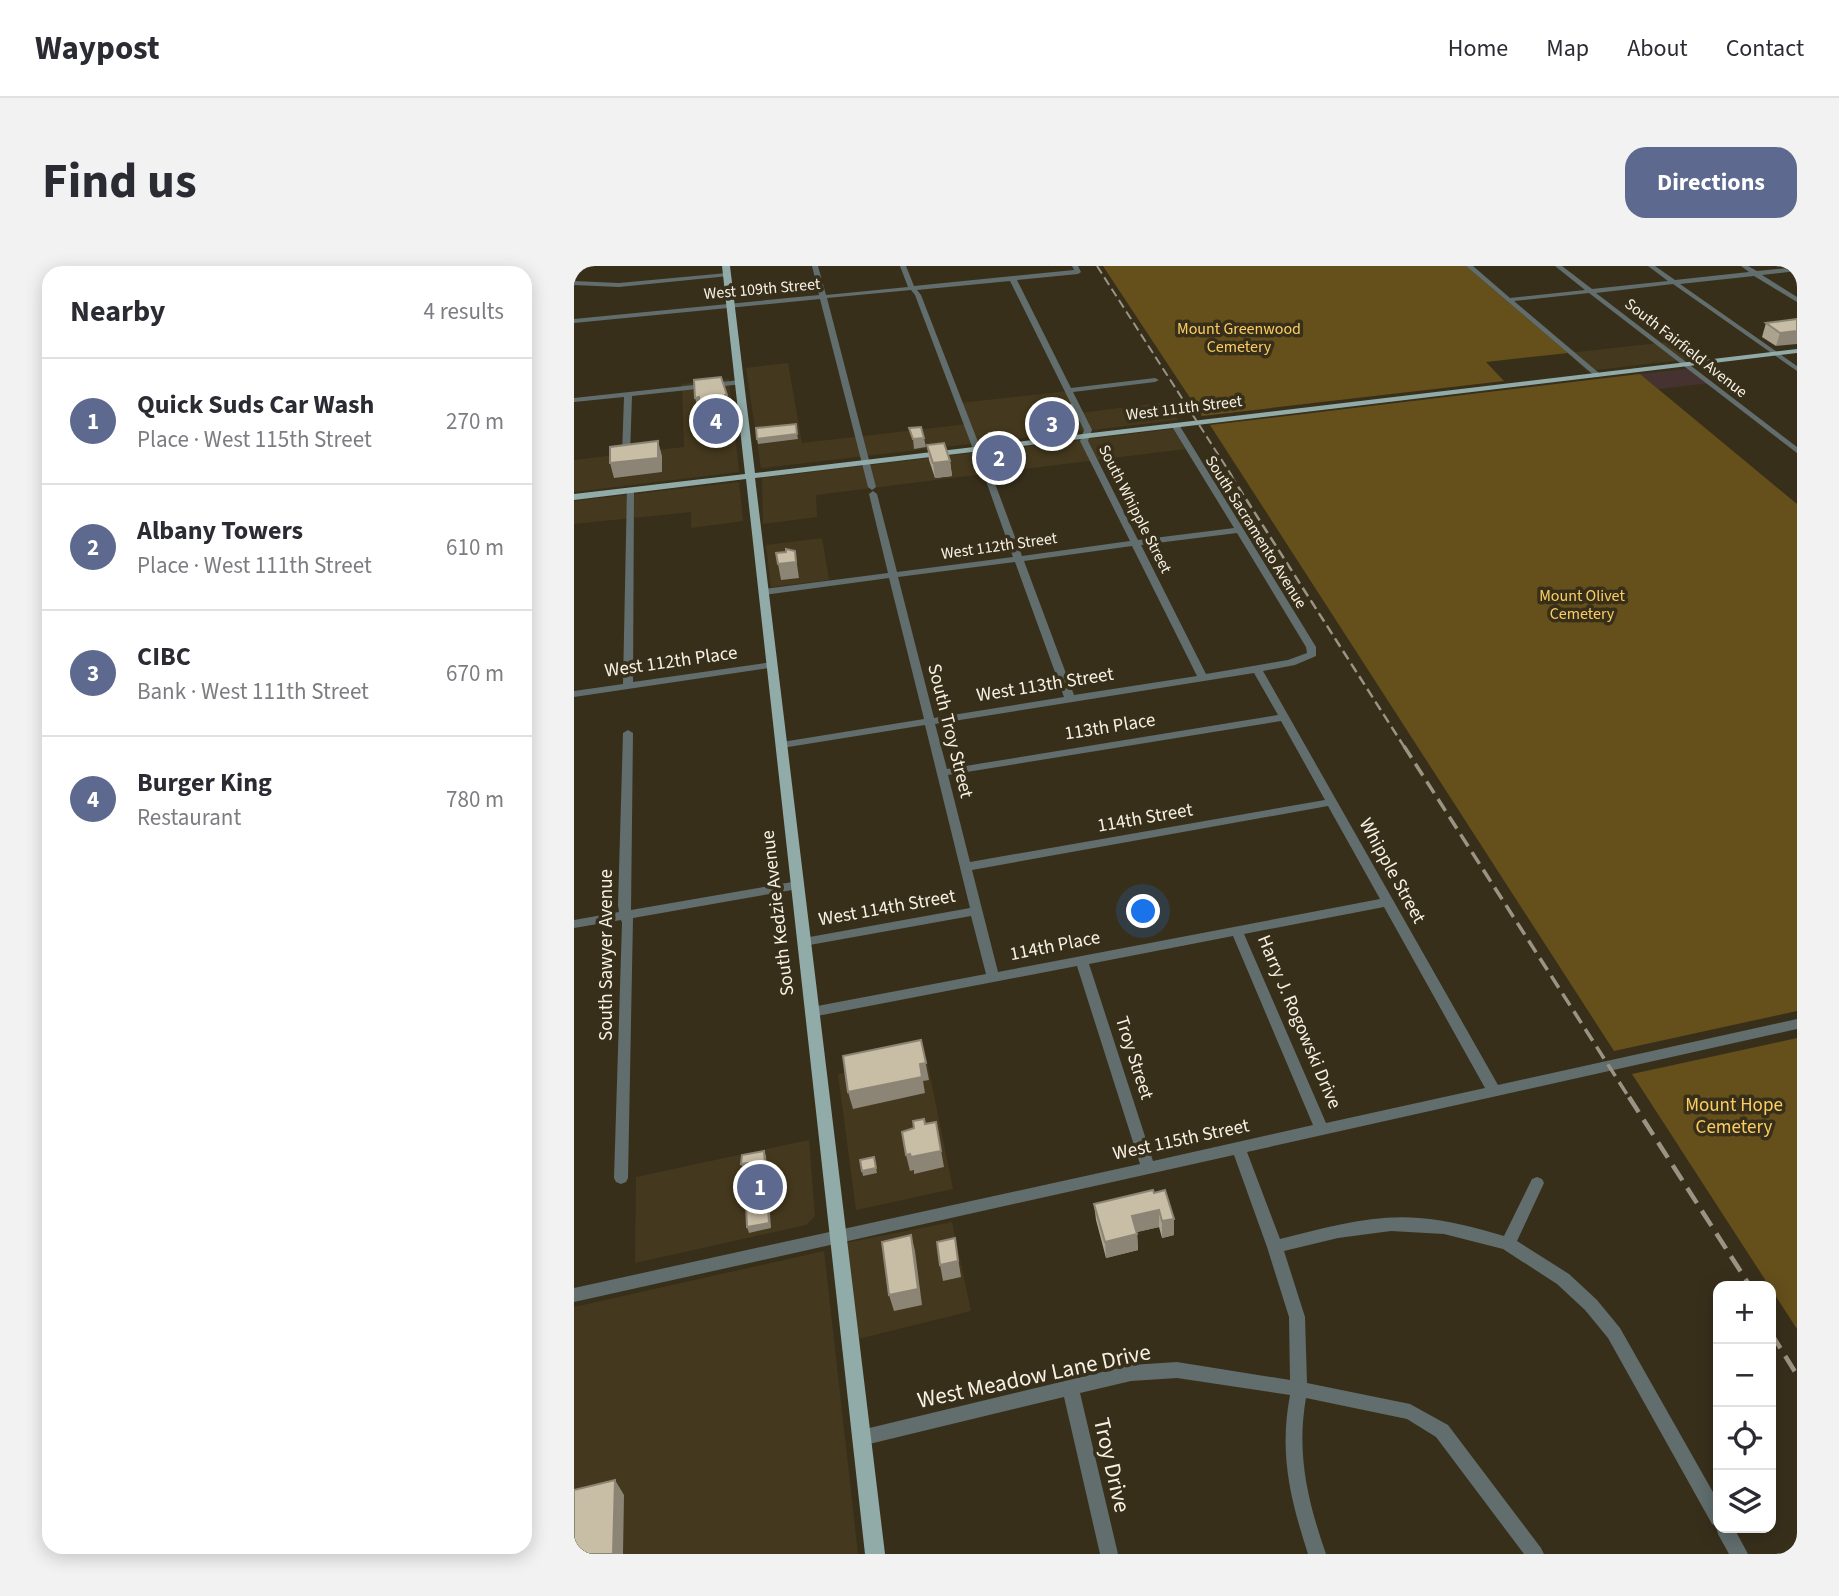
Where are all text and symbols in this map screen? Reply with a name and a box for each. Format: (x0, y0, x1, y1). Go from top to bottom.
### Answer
text: Waypost (35, 25, 160, 72)
text: Home (1448, 31, 1508, 66)
text: Map (1546, 31, 1589, 66)
text: About (1627, 31, 1688, 66)
text: Contact (1726, 31, 1804, 66)
text: Find us (42, 147, 197, 217)
button: Directions (1625, 147, 1797, 218)
street label: West 109th Street (703, 273, 822, 305)
text: Nearby (70, 290, 165, 333)
street label: South Fairfield Avenue (1620, 293, 1752, 403)
text: 4 results (424, 295, 504, 328)
park label: Mount Greenwood Cemetery (1177, 318, 1301, 358)
text: Quick Suds Car Wash (137, 386, 374, 423)
street label: West 111th Street (1125, 390, 1244, 426)
pin: 4 (693, 395, 739, 447)
pin: 3 (1029, 398, 1075, 450)
text: 1 (87, 405, 99, 438)
text: 270 m (446, 405, 504, 438)
text: Place · West 115th Street (137, 423, 372, 456)
pin: 2 (976, 432, 1022, 484)
street label: South Whipple Street (1093, 441, 1177, 578)
street label: South Sacramento Avenue (1200, 451, 1312, 613)
text: Albany Towers (137, 512, 303, 549)
street label: West 112th Street (940, 527, 1059, 565)
text: 2 (87, 531, 99, 564)
text: 610 m (446, 531, 504, 564)
text: Place · West 111th Street (137, 549, 372, 582)
park label: Mount Olivet Cemetery (1539, 585, 1625, 625)
text: CIBC (137, 638, 191, 675)
street label: West 112th Place (603, 639, 739, 685)
text: 3 (87, 657, 99, 690)
text: 670 m (446, 657, 504, 690)
street label: South Troy Street (920, 661, 980, 802)
street label: West 113th Street (974, 661, 1116, 709)
text: Bank · West 111th Street (137, 675, 369, 708)
street label: 113th Place (1063, 706, 1157, 748)
text: Burger King (137, 764, 272, 801)
text: 4 (87, 783, 99, 816)
text: 780 m (446, 783, 504, 816)
street label: 114th Street (1095, 796, 1195, 840)
text: Restaurant (137, 801, 241, 834)
street label: Whipple Street (1352, 813, 1432, 929)
street label: South Kedzie Avenue (754, 829, 802, 997)
street label: South Sawyer Avenue (593, 869, 620, 1041)
street label: West 114th Street (816, 883, 958, 933)
your location (1126, 894, 1160, 928)
street label: 114th Place (1007, 924, 1103, 968)
street label: Harry J. Rogowski Drive (1250, 931, 1348, 1113)
street label: Troy Street (1108, 1013, 1160, 1104)
park label: Mount Hope Cemetery (1685, 1092, 1783, 1141)
street label: West 115th Street (1110, 1112, 1252, 1168)
pin: 1 (737, 1161, 783, 1213)
map controls (1713, 1281, 1776, 1533)
button: + (1713, 1281, 1776, 1344)
street label: West Meadow Lane Drive (914, 1335, 1154, 1417)
button: − (1713, 1344, 1776, 1407)
button: locate (1713, 1407, 1776, 1470)
street label: Troy Drive (1085, 1414, 1139, 1516)
button: layers (1713, 1470, 1776, 1533)

